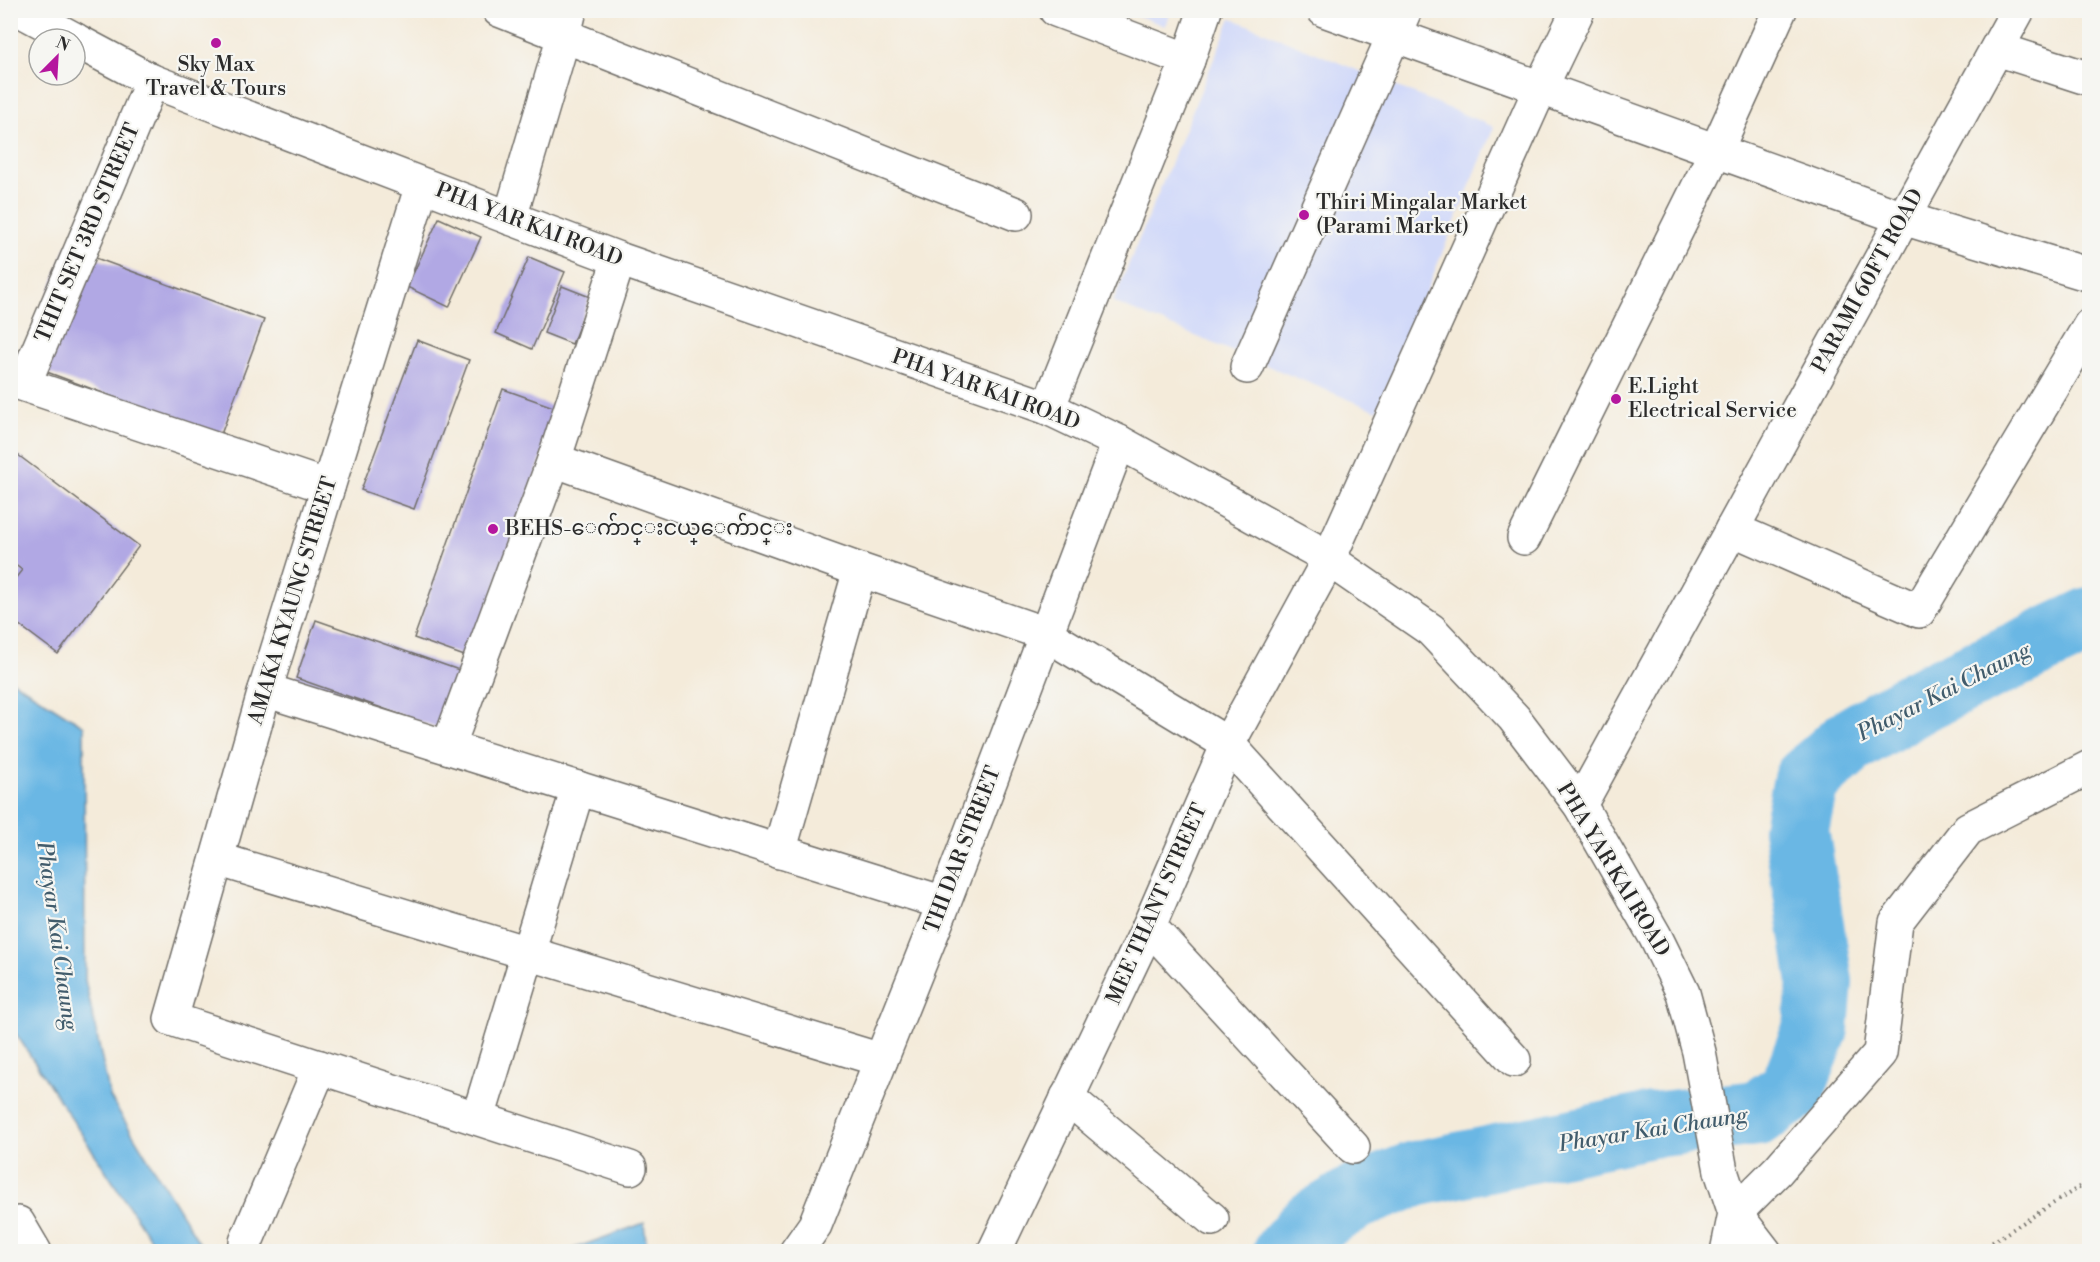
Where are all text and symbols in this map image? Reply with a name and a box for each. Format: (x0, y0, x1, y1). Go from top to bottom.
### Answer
north arrow (27, 27, 87, 87)
text: N (53, 33, 73, 56)
marker: Sky Max Travel & Tours (209, 36, 223, 50)
place label: Sky Max Travel & Tours (146, 52, 286, 102)
street label: THIT SET 3RD STREET (30, 119, 146, 347)
street label: PHA YAR KAI ROAD (432, 177, 626, 273)
street label: PARAMI 60FT ROAD (1807, 184, 1929, 378)
place label: Thiri Mingalar Market (Parami Market) (1316, 190, 1528, 240)
marker: Thiri Mingalar Market (Parami Market) (1297, 208, 1311, 222)
street label: PHA YAR KAI ROAD (888, 344, 1084, 436)
place label: E.Light Electrical Service (1628, 374, 1797, 424)
marker: E.Light Electrical Service (1609, 392, 1623, 406)
street label: AMAKA KYAUNG STREET (243, 474, 343, 729)
place label: BEHS-ေက်ာင္းငယ္ေက်ာင္း (504, 512, 793, 545)
marker: BEHS-ေက်ာင္းငယ္ေက်ာင္း (486, 522, 500, 536)
water label: Phayar Kai Chaung (1852, 636, 2036, 748)
street label: THI DAR STREET (919, 763, 1007, 937)
street label: PHA YAR KAI ROAD (1551, 778, 1675, 962)
street label: MEE THANT STREET (1101, 799, 1213, 1009)
water label: Phayar Kai Chaung (30, 839, 84, 1034)
water label: Phayar Kai Chaung (1556, 1102, 1751, 1158)

